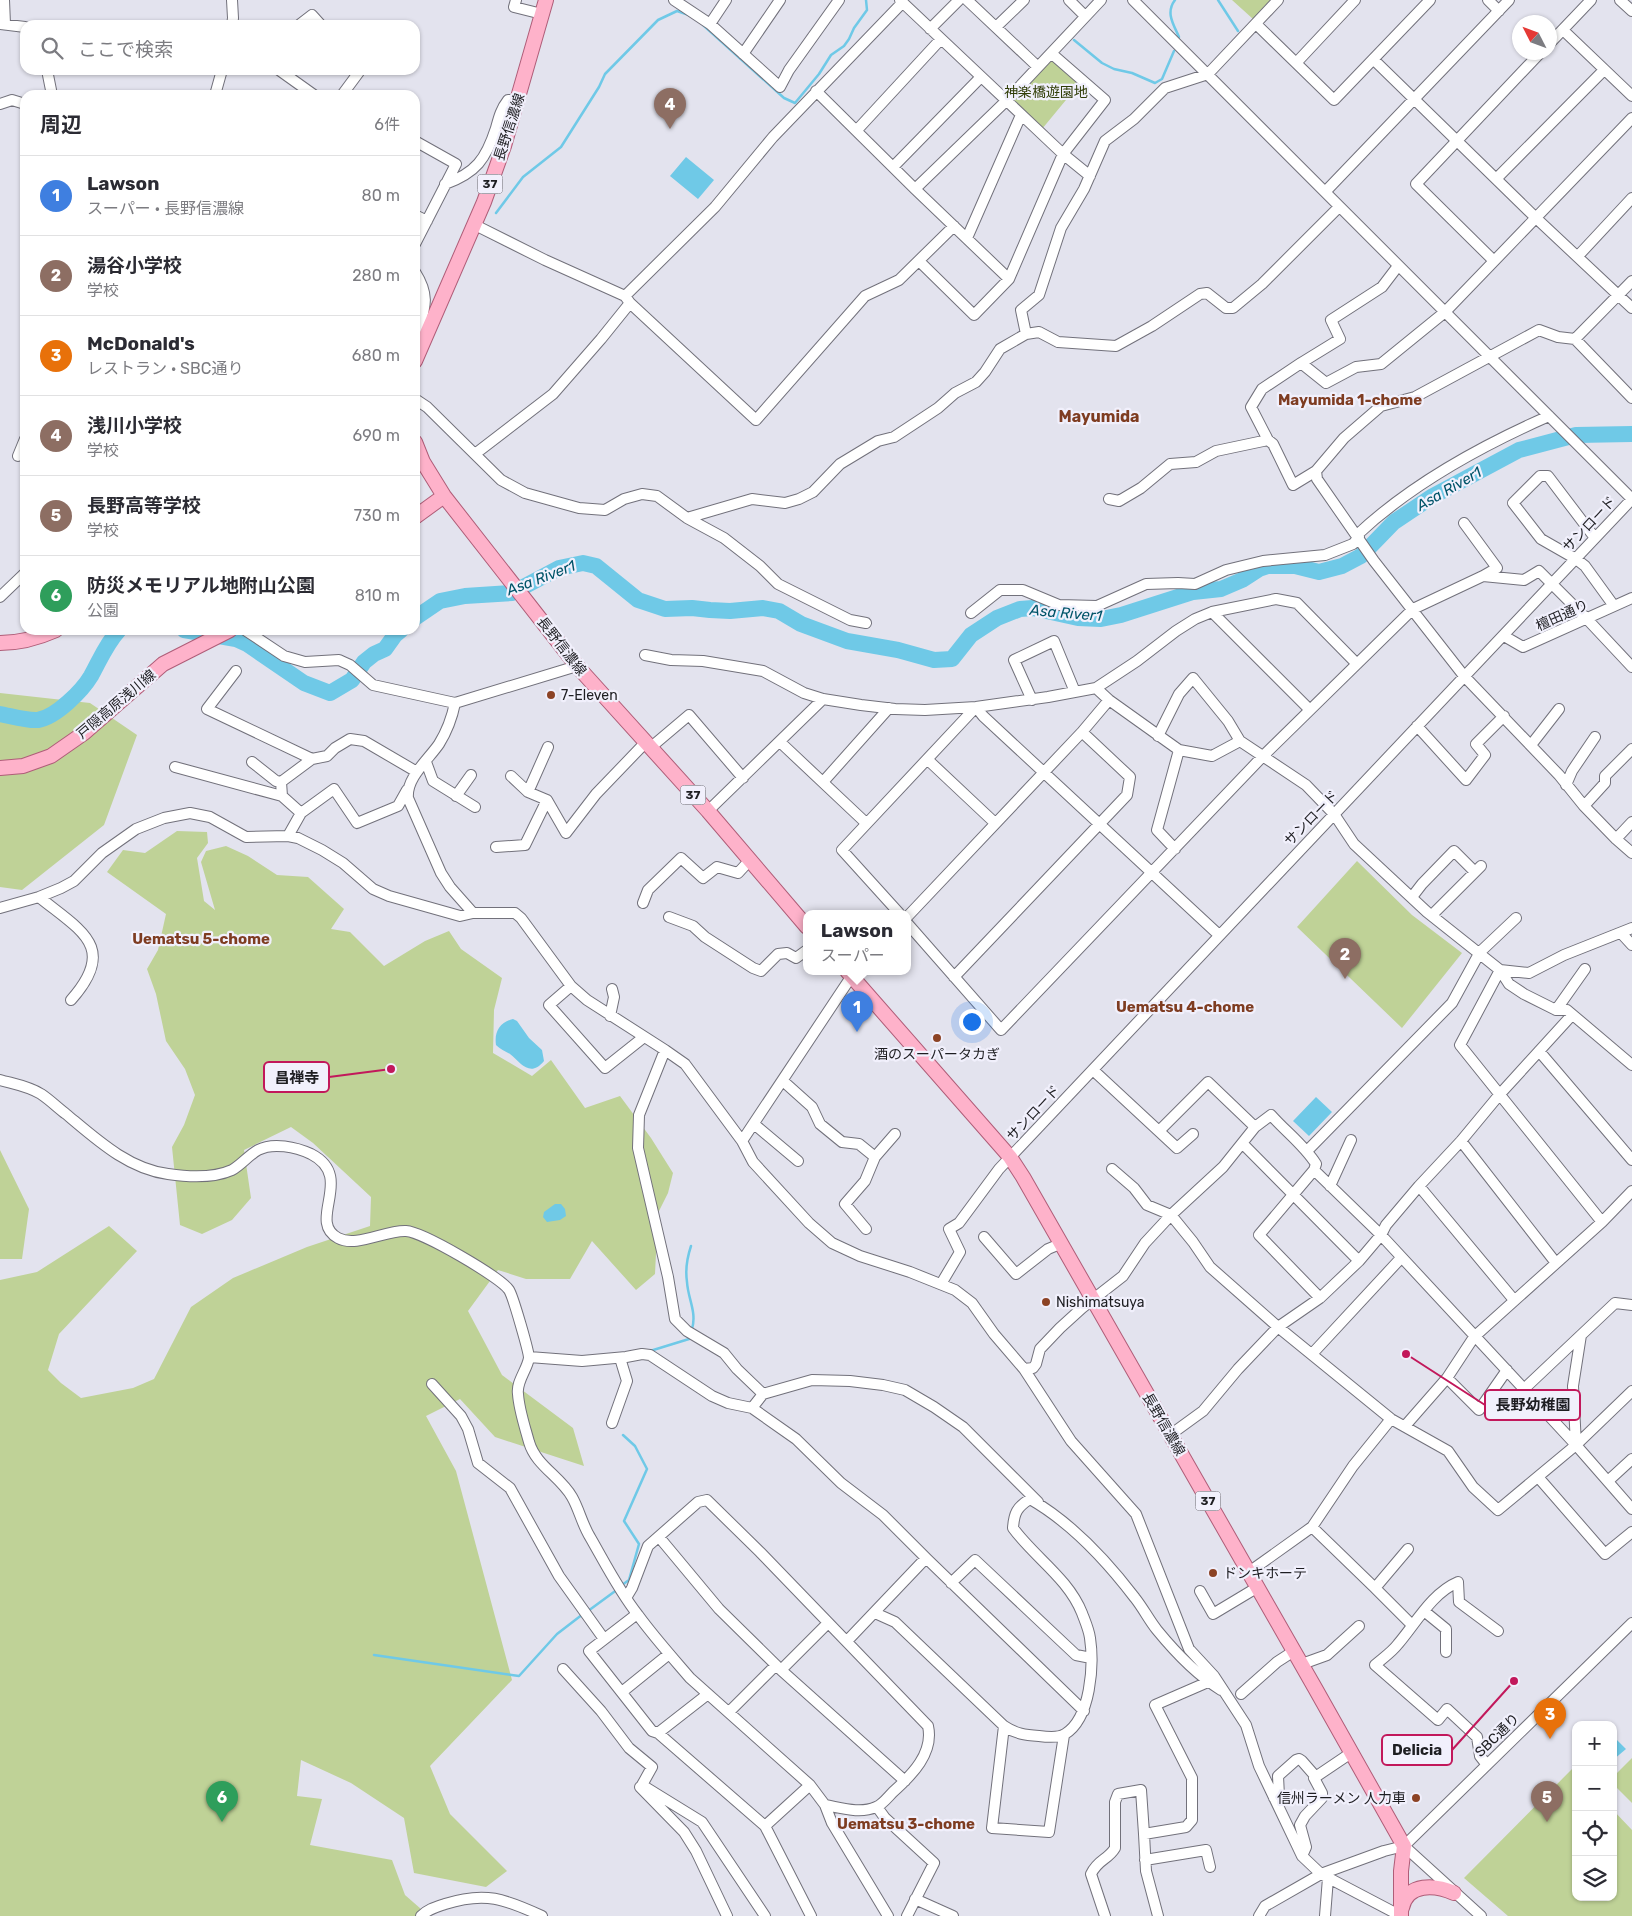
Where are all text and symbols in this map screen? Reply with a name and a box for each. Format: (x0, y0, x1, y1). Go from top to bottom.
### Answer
north arrow (1512, 15, 1557, 60)
search box (20, 20, 420, 75)
icon: search (38, 34, 66, 62)
text: ここで検索 (78, 38, 173, 61)
park label: 神楽橋遊園地 (1004, 84, 1088, 101)
pin: 4 (654, 88, 686, 129)
street label: 長野信濃線 (491, 91, 528, 163)
text: 周辺 (40, 112, 82, 137)
text: 6件 (374, 115, 400, 134)
text: Lawson (87, 172, 159, 195)
road number: 37 (478, 174, 502, 193)
text: 1 (52, 186, 60, 205)
text: 80 m (362, 186, 400, 205)
text: スーパー · 長野信濃線 (87, 199, 244, 218)
text: 湯谷小学校 (87, 254, 182, 277)
text: 2 (51, 266, 61, 285)
text: 280 m (352, 266, 400, 285)
text: 学校 (87, 281, 119, 300)
text: McDonald's (87, 332, 195, 355)
text: 3 (51, 346, 61, 365)
text: 680 m (352, 346, 400, 365)
text: レストラン · SBC通り (87, 359, 243, 378)
district label: Mayumida 1-chome (1278, 391, 1422, 409)
district label: Mayumida (1059, 407, 1140, 426)
text: 浅川小学校 (87, 414, 182, 437)
text: 4 (51, 426, 61, 445)
text: 690 m (353, 426, 400, 445)
text: 学校 (87, 441, 119, 460)
water label: Asa River1 (1412, 463, 1485, 515)
street label: サンロード (1559, 493, 1619, 556)
text: 長野高等学校 (87, 494, 201, 517)
text: 5 (51, 506, 61, 525)
text: 730 m (354, 506, 400, 525)
text: 学校 (87, 521, 119, 540)
water label: Asa River1 (503, 556, 579, 600)
text: 防災メモリアル地附山公園 (87, 574, 315, 597)
text: 6 (51, 586, 61, 605)
text: 810 m (355, 586, 400, 605)
street label: 檀田通り (1533, 596, 1591, 635)
text: 公園 (87, 601, 119, 620)
water label: Asa River1 (1028, 601, 1103, 625)
street label: 長野信濃線 (533, 613, 590, 679)
street label: 戸隠高原浅川線 (73, 666, 159, 742)
place label: 7-Eleven (561, 687, 618, 704)
marker: 7-Eleven (545, 689, 557, 701)
road number: 37 (680, 786, 706, 804)
street label: サンロード (1281, 787, 1342, 849)
popup (803, 910, 911, 975)
text: Lawson (821, 919, 893, 942)
district label: Uematsu 5-chome (132, 930, 270, 948)
pin: 2 (1329, 938, 1361, 979)
text: スーパー (821, 946, 885, 965)
pin: 1 (841, 991, 873, 1032)
district label: Uematsu 4-chome (1116, 998, 1254, 1016)
your location (959, 1009, 985, 1035)
marker: 酒のスーパータカぎ (931, 1032, 943, 1044)
place label: 酒のスーパータカぎ (874, 1046, 1000, 1063)
callout: 昌禅寺 (264, 1062, 329, 1092)
text: 昌禅寺 (274, 1069, 320, 1087)
street label: サンロード (1003, 1082, 1063, 1145)
place label: Nishimatsuya (1056, 1294, 1145, 1311)
marker: Nishimatsuya (1040, 1296, 1052, 1308)
street label: 長野信濃線 (1139, 1390, 1188, 1459)
callout: 長野幼稚園 (1485, 1390, 1580, 1420)
text: 長野幼稚園 (1495, 1396, 1571, 1414)
road number: 37 (1196, 1492, 1220, 1510)
place label: ドンキホーテ (1223, 1565, 1307, 1582)
marker: ドンキホーテ (1207, 1567, 1219, 1579)
pin: 3 (1534, 1698, 1566, 1739)
street label: SBC通り (1472, 1710, 1523, 1761)
map controls (1572, 1721, 1617, 1901)
button: + (1572, 1721, 1617, 1766)
callout: Delicia (1382, 1735, 1452, 1765)
text: Delicia (1392, 1741, 1442, 1759)
button: − (1572, 1766, 1617, 1811)
pin: 6 (206, 1781, 238, 1822)
pin: 5 (1531, 1781, 1563, 1822)
place label: 信州ラーメン 人力車 (1277, 1790, 1406, 1807)
marker: 信州ラーメン 人力車 (1410, 1792, 1422, 1804)
button: locate (1572, 1811, 1617, 1856)
district label: Uematsu 3-chome (837, 1815, 975, 1833)
button: layers (1572, 1856, 1617, 1901)

